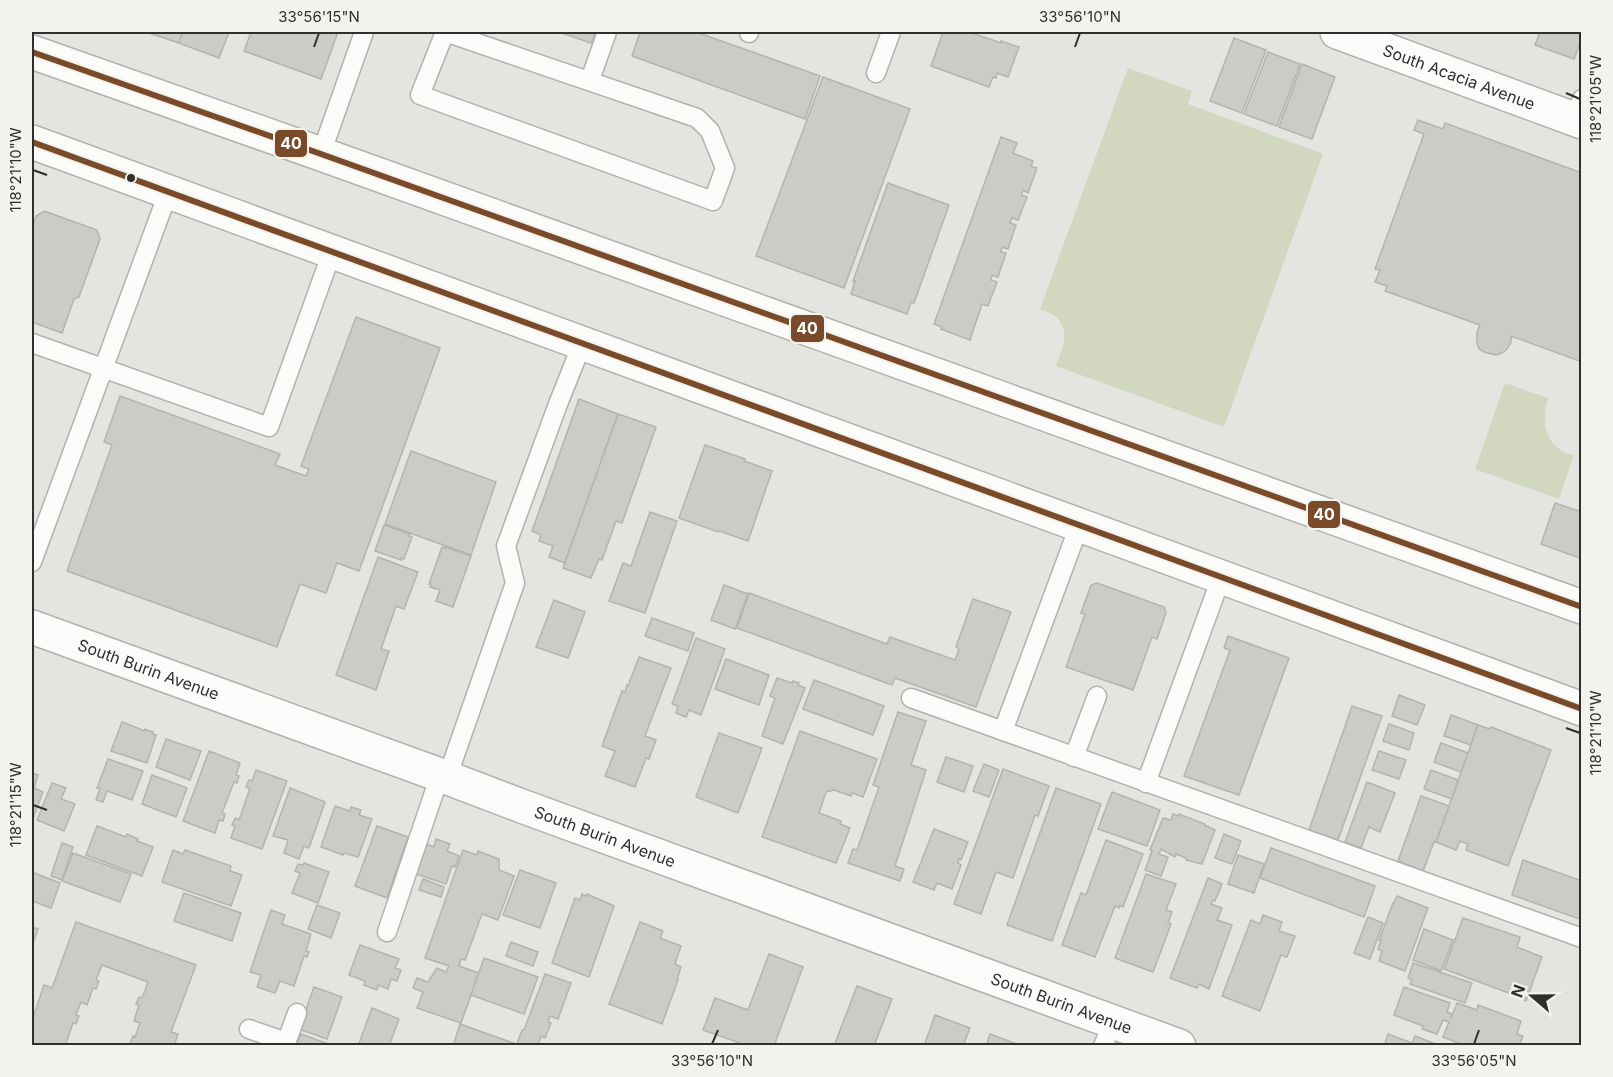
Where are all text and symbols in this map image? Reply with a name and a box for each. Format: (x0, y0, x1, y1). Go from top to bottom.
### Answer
text: 33°56'15"N (278, 7, 360, 26)
text: 33°56'10"N (1039, 7, 1121, 26)
street label: South Acacia Avenue (1380, 40, 1538, 114)
text: 118°21'05"W (1586, 55, 1605, 143)
text: 118°21'10"W (6, 127, 25, 213)
line badge: 40 (274, 129, 308, 158)
text: 40 (280, 133, 302, 153)
unlabelled marker (125, 172, 137, 184)
line badge: 40 (790, 314, 825, 343)
text: 40 (796, 318, 818, 338)
line badge: 40 (1307, 500, 1341, 529)
text: 40 (1313, 504, 1335, 524)
street label: South Burin Avenue (75, 635, 222, 704)
text: 118°21'10"W (1586, 690, 1605, 776)
text: 118°21'15"W (6, 762, 25, 847)
street label: South Burin Avenue (532, 802, 678, 871)
north arrow (1502, 966, 1562, 1026)
street label: South Burin Avenue (988, 968, 1135, 1038)
text: N (1506, 982, 1529, 1000)
text: 33°56'10"N (671, 1051, 753, 1070)
text: 33°56'05"N (1432, 1051, 1516, 1070)

